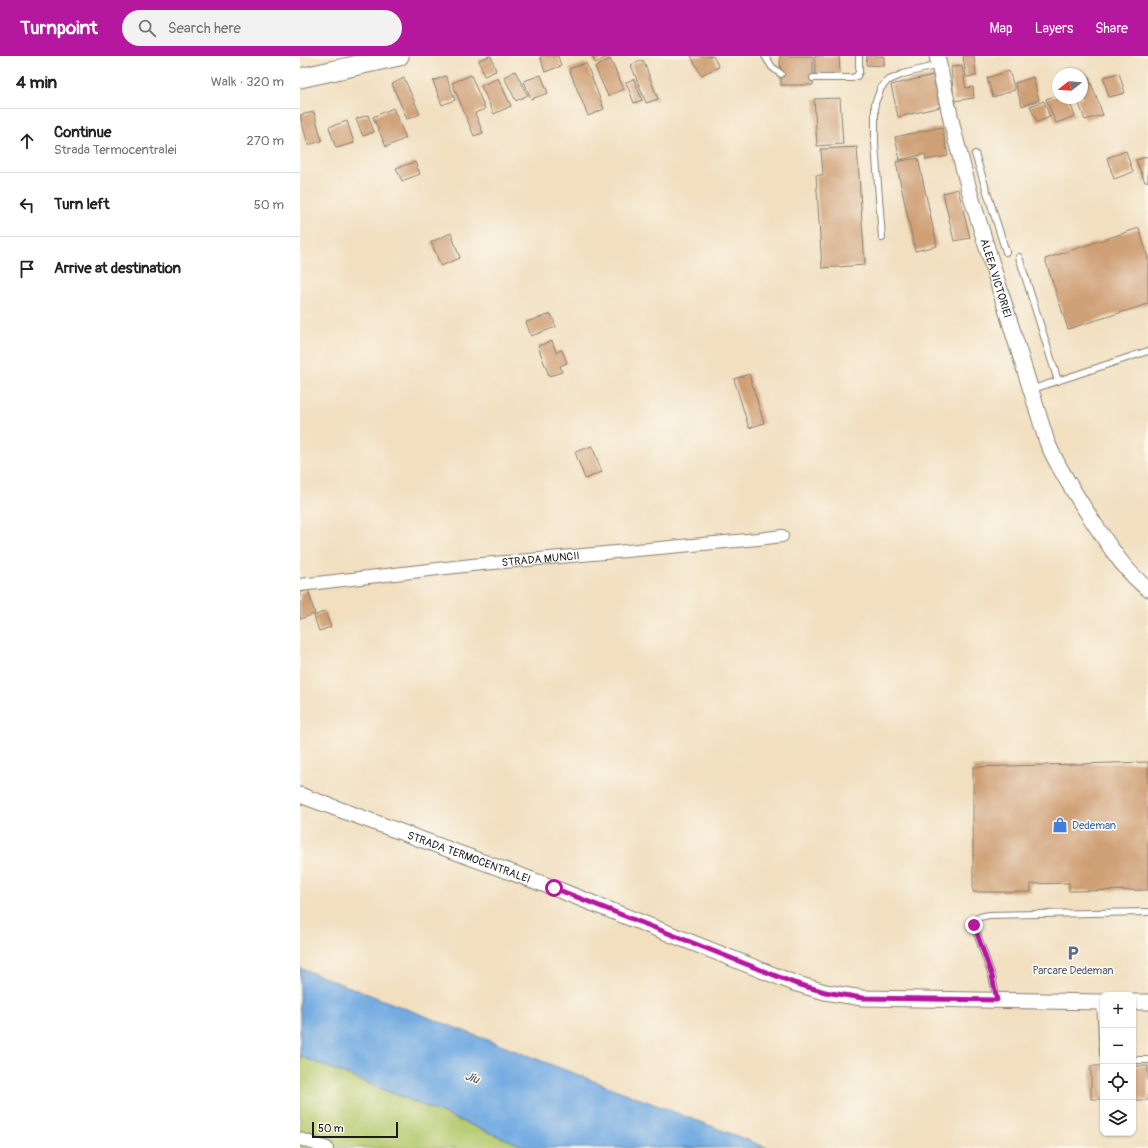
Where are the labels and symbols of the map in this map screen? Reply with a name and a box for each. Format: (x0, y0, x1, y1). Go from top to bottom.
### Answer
north arrow (1052, 68, 1088, 104)
street label: ALEEA VICTORIEI (978, 237, 1015, 319)
street label: STRADA MUNCII (501, 549, 580, 569)
shop icon: Dedeman (1051, 816, 1069, 834)
place label: Dedeman (1072, 819, 1116, 832)
street label: STRADA TERMOCENTRALEI (406, 828, 533, 885)
route start (545, 879, 563, 897)
route end (965, 916, 983, 934)
parking icon: Parcare Dedeman (1064, 944, 1082, 962)
place label: Parcare Dedeman (1033, 964, 1113, 977)
water label: Jiu (463, 1068, 482, 1088)
scale bar (312, 1120, 398, 1139)

